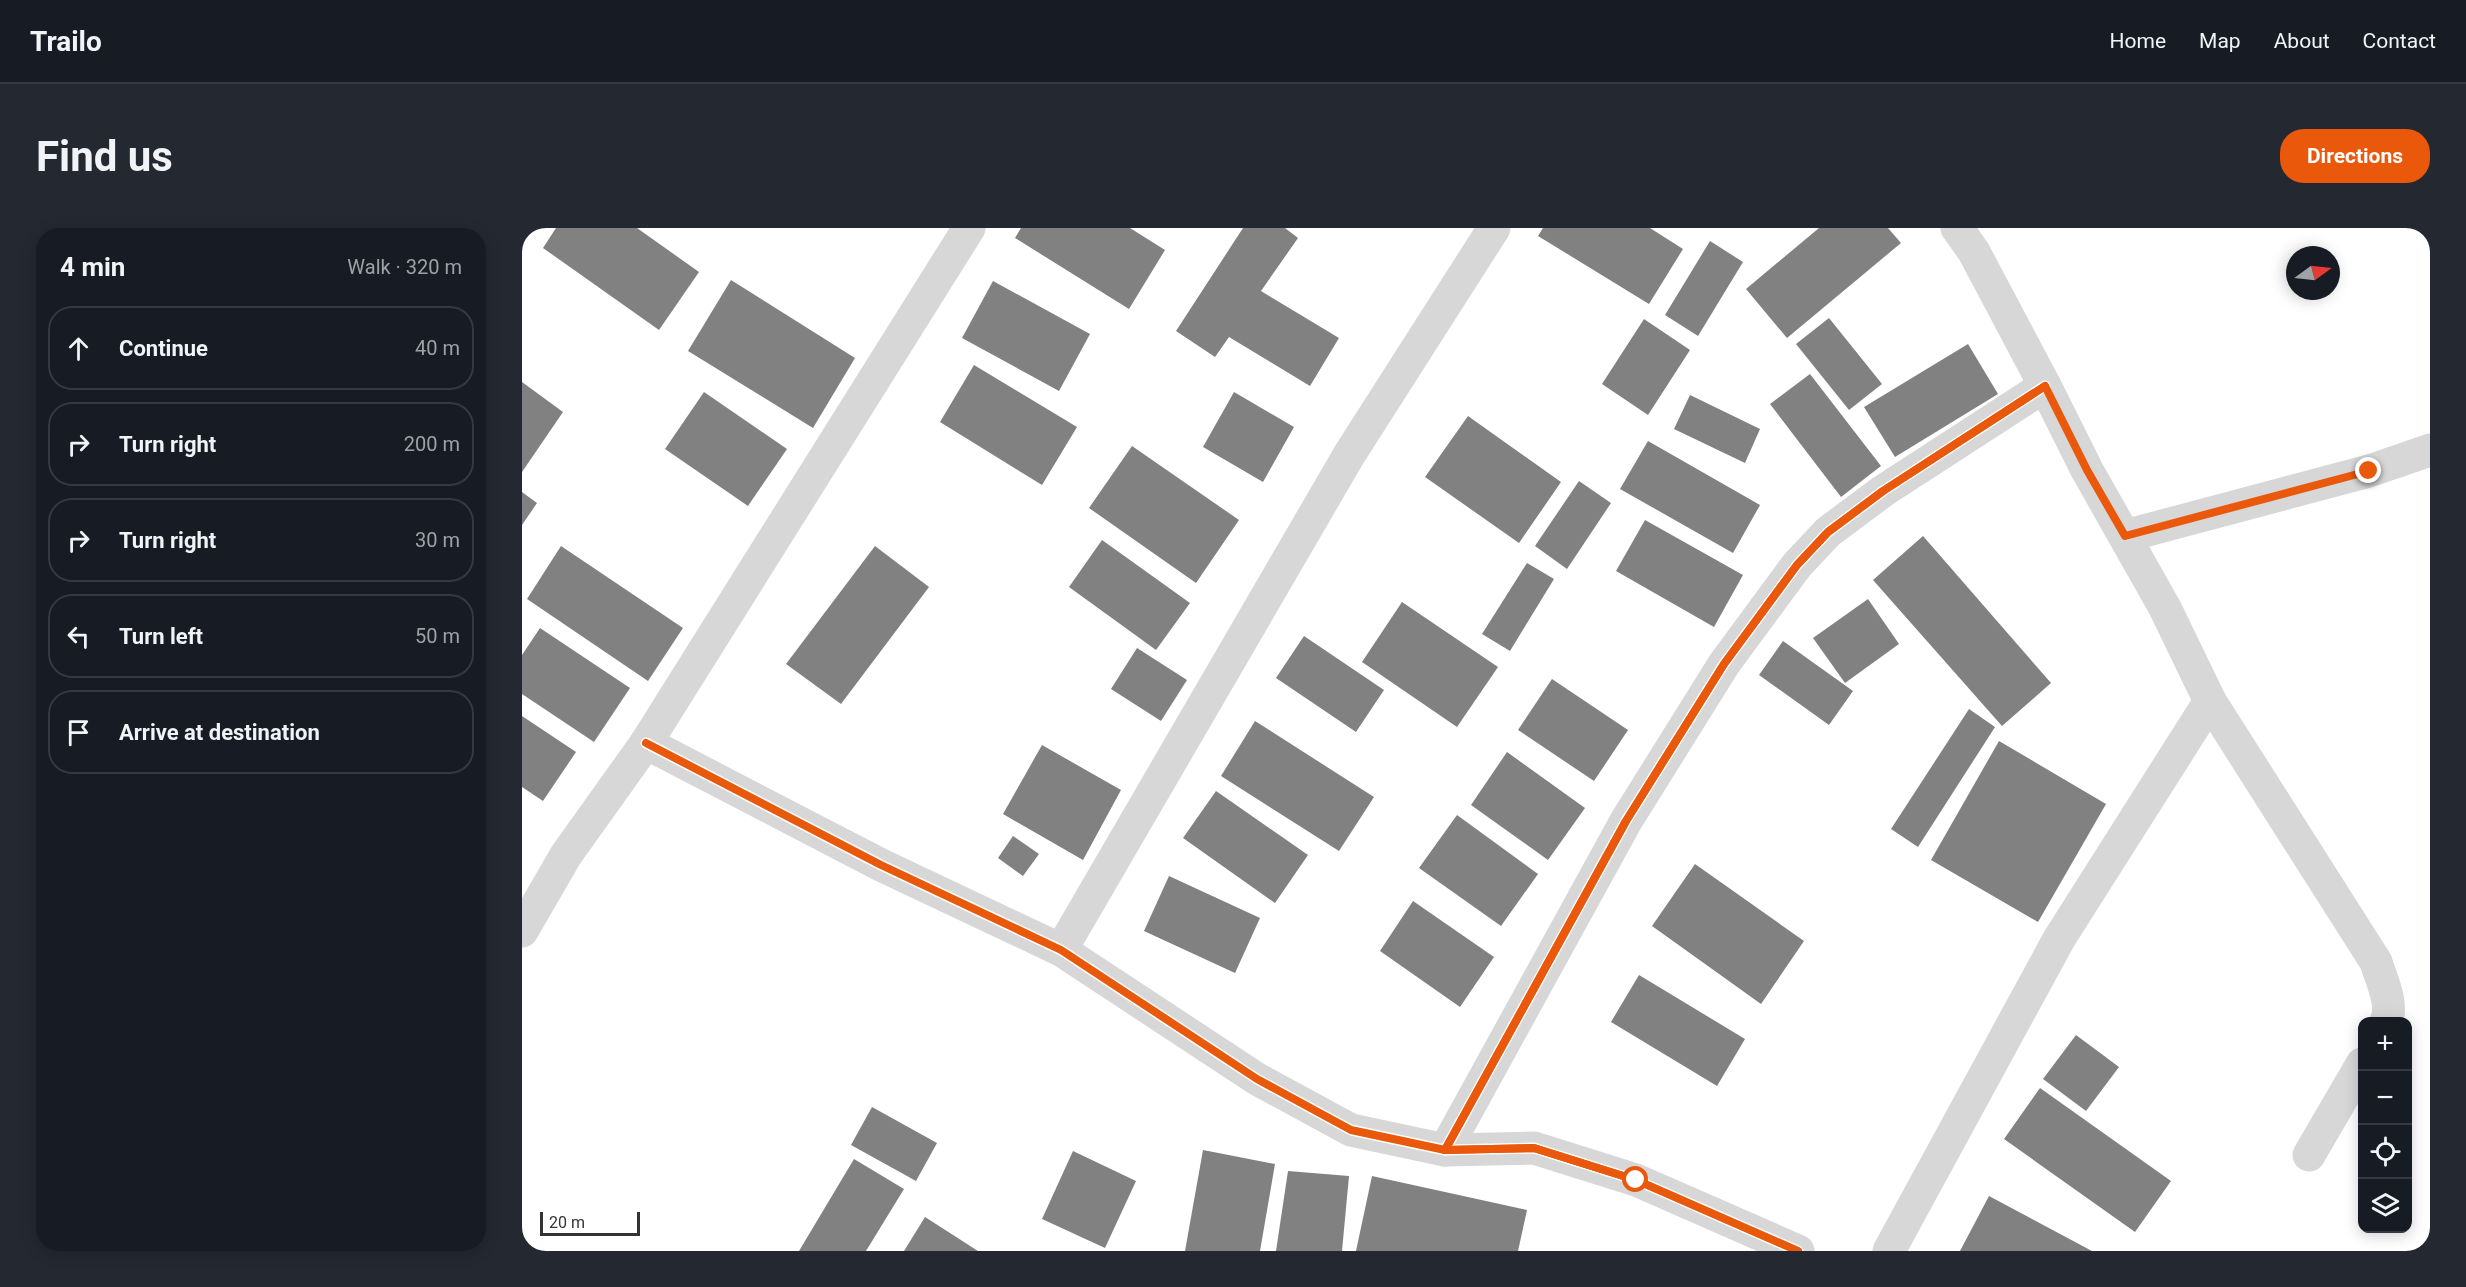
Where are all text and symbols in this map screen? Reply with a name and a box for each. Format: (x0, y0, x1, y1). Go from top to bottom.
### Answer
text: Trailo (30, 25, 102, 58)
text: Home (2110, 29, 2166, 53)
text: Map (2199, 29, 2241, 53)
text: About (2274, 29, 2330, 53)
text: Contact (2363, 29, 2436, 53)
button: Directions (2280, 129, 2430, 183)
text: Find us (36, 132, 173, 181)
north arrow (2286, 246, 2340, 300)
text: 4 min (60, 252, 125, 282)
text: Walk · 320 m (347, 255, 462, 279)
icon: ahead (62, 332, 95, 365)
text: Continue (119, 336, 208, 361)
text: 40 m (415, 336, 460, 360)
icon: right (62, 428, 95, 461)
text: Turn right (119, 432, 216, 457)
text: 200 m (404, 432, 460, 456)
route end (2355, 457, 2381, 483)
icon: right (62, 524, 95, 557)
text: Turn right (119, 528, 216, 553)
text: 30 m (415, 528, 460, 552)
icon: left (62, 620, 95, 653)
text: Turn left (119, 624, 203, 649)
text: 50 m (415, 624, 460, 648)
icon: arrive (62, 716, 95, 749)
text: Arrive at destination (119, 720, 320, 745)
map controls (2358, 1017, 2412, 1233)
button: + (2358, 1017, 2412, 1071)
button: − (2358, 1071, 2412, 1125)
button: locate (2358, 1125, 2412, 1179)
route start (1622, 1166, 1648, 1192)
button: layers (2358, 1179, 2412, 1233)
scale bar (540, 1209, 640, 1236)
text: 20 m (549, 1213, 585, 1232)

